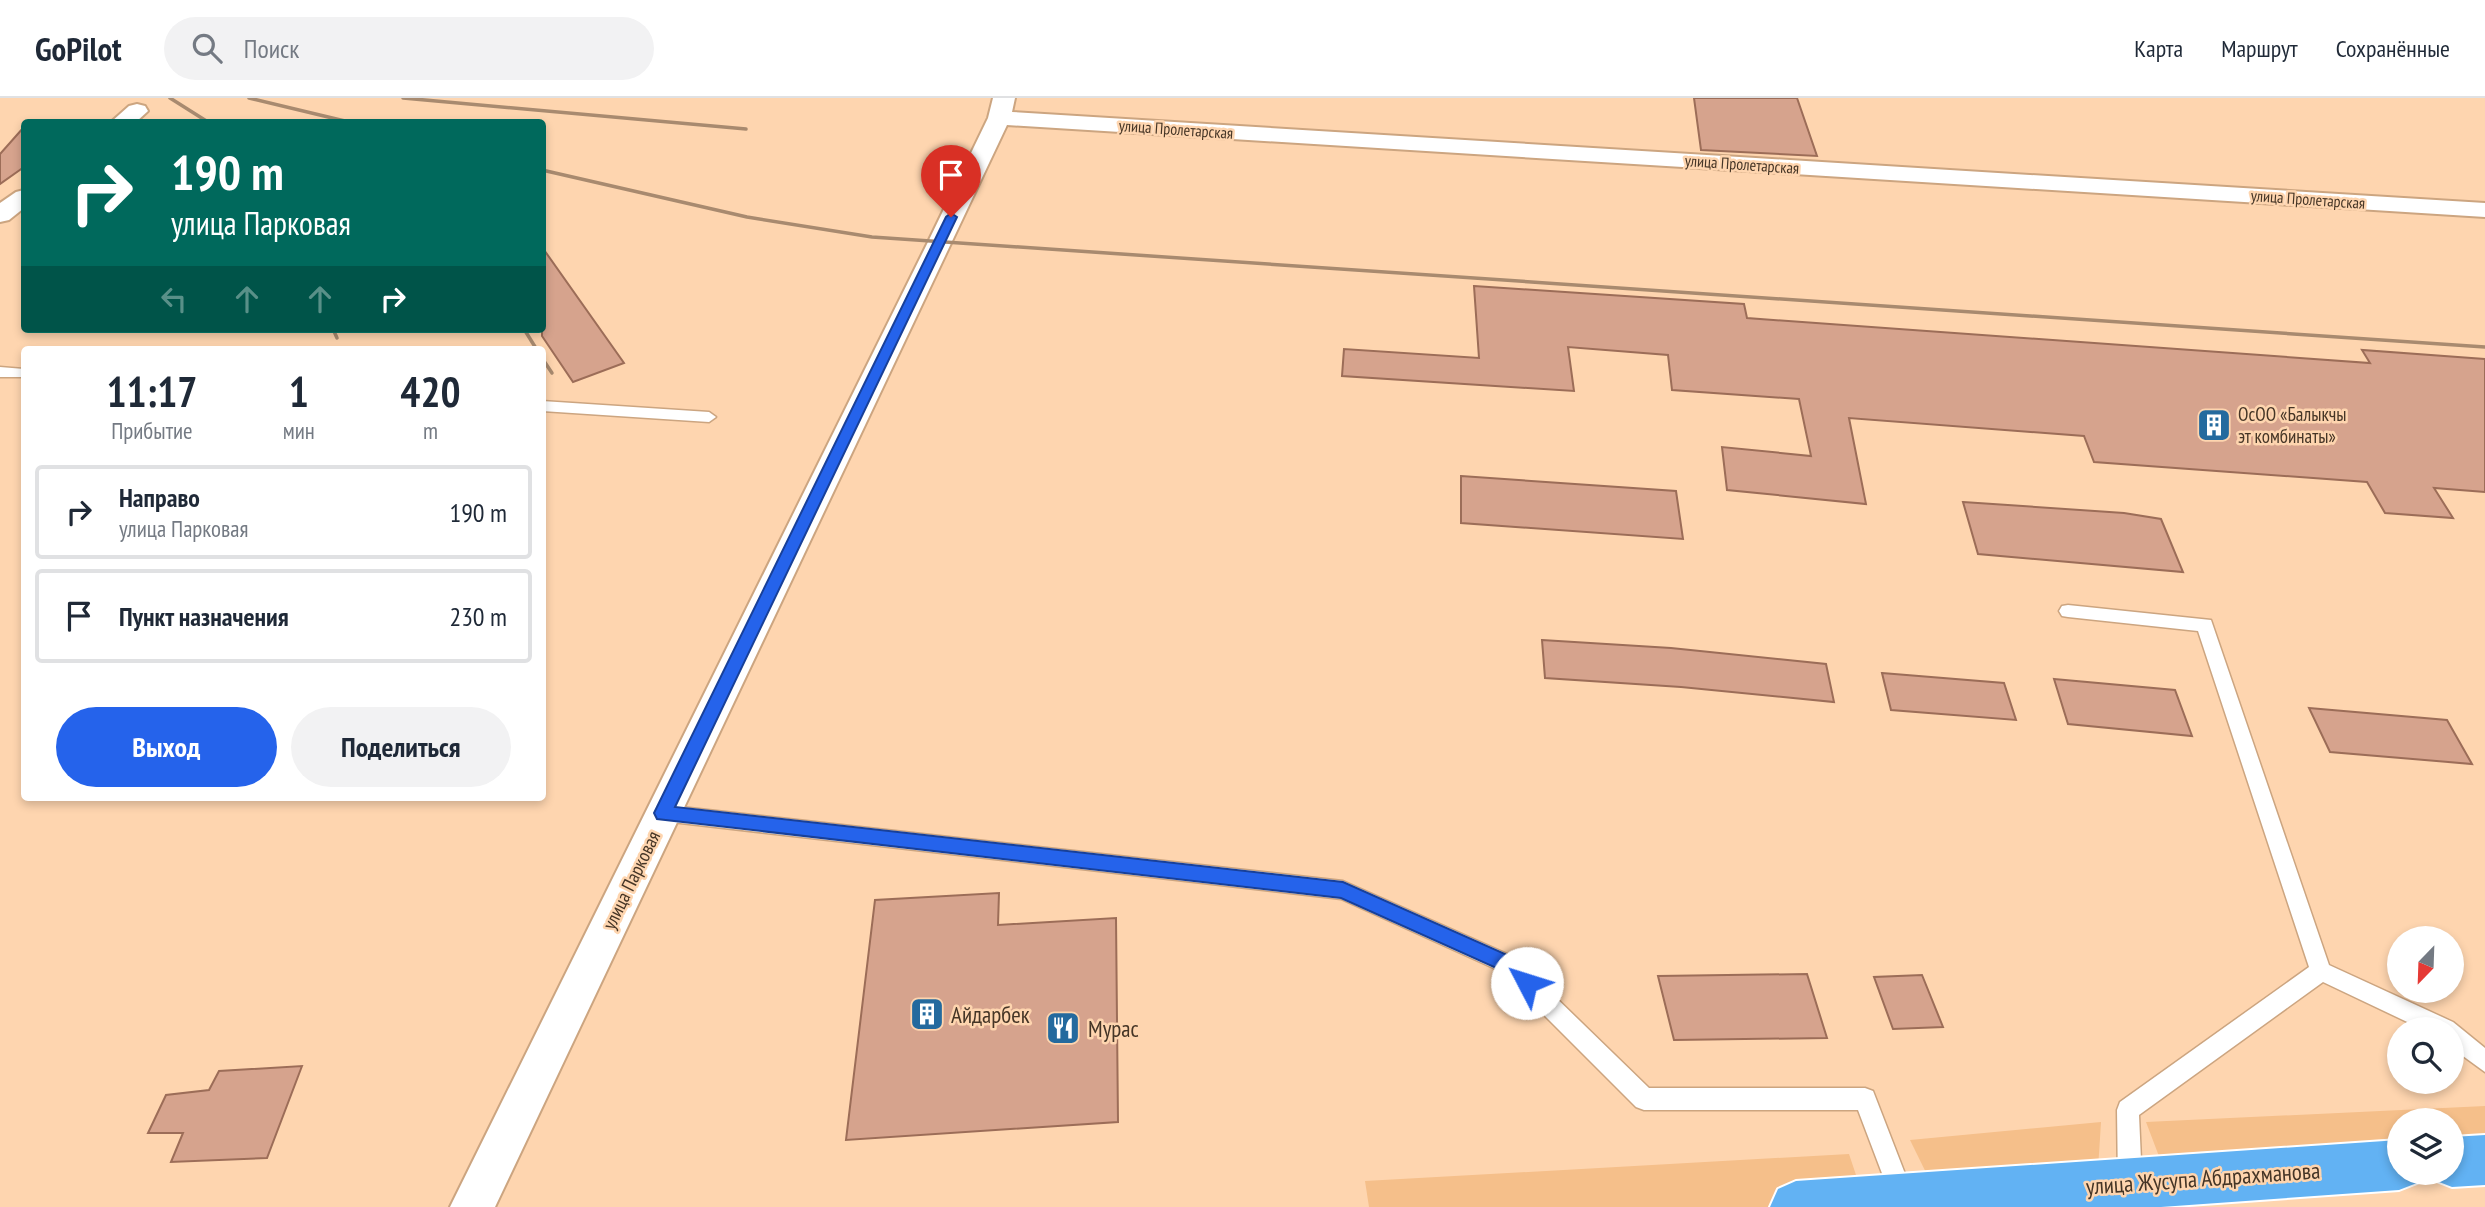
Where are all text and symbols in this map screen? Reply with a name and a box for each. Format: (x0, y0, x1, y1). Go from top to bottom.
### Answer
search box (164, 17, 654, 80)
text: GoPilot (35, 27, 122, 70)
icon: search (188, 29, 226, 67)
text: Поиск (244, 32, 299, 65)
text: Карта (2134, 33, 2183, 64)
text: Маршрут (2221, 33, 2298, 64)
text: Сохранённые (2336, 33, 2450, 64)
street label: улица Пролетарская (1118, 115, 1234, 143)
text: 190 m (171, 140, 284, 204)
pin (921, 145, 981, 217)
icon: right (56, 147, 147, 238)
street label: улица Пролетарская (1684, 150, 1800, 178)
icon: arrive (932, 156, 970, 194)
street label: улица Пролетарская (2250, 185, 2366, 213)
text: улица Парковая (171, 202, 351, 244)
icon: left (155, 280, 193, 318)
icon: ahead (228, 280, 266, 318)
icon: ahead (301, 280, 339, 318)
icon: right (374, 280, 412, 318)
text: 11:17 (106, 364, 197, 419)
text: 1 (289, 364, 309, 419)
text: 420 (400, 364, 461, 419)
place label: ОсОО «Балыкчы эт комбинаты» (2238, 402, 2347, 448)
building icon: ОсОО «Балыкчы эт комбинаты» (2195, 406, 2233, 444)
text: Прибытие (111, 416, 193, 445)
text: мин (283, 416, 315, 445)
text: m (423, 416, 438, 445)
text: Направо (119, 481, 200, 514)
icon: right (60, 493, 98, 531)
text: 190 m (449, 496, 507, 529)
text: улица Парковая (119, 514, 248, 543)
icon: arrive (60, 597, 98, 635)
text: Пункт назначения (119, 600, 289, 633)
text: 230 m (449, 600, 507, 633)
button: Выход (56, 707, 277, 787)
button: Поделиться (291, 707, 511, 787)
street label: улица Парковая (597, 827, 665, 933)
north arrow (2387, 926, 2464, 1003)
map controls (2387, 926, 2464, 1185)
position arrow (1490, 946, 1564, 1020)
building icon: Айдарбек (908, 995, 946, 1033)
place label: Айдарбек (951, 1000, 1030, 1029)
restaurant icon: Мурас (1044, 1009, 1082, 1047)
place label: Мурас (1088, 1014, 1139, 1043)
button: search (2387, 1017, 2464, 1094)
button: layers (2387, 1108, 2464, 1185)
street label: улица Жусупа Абдрахманова (2085, 1155, 2321, 1201)

